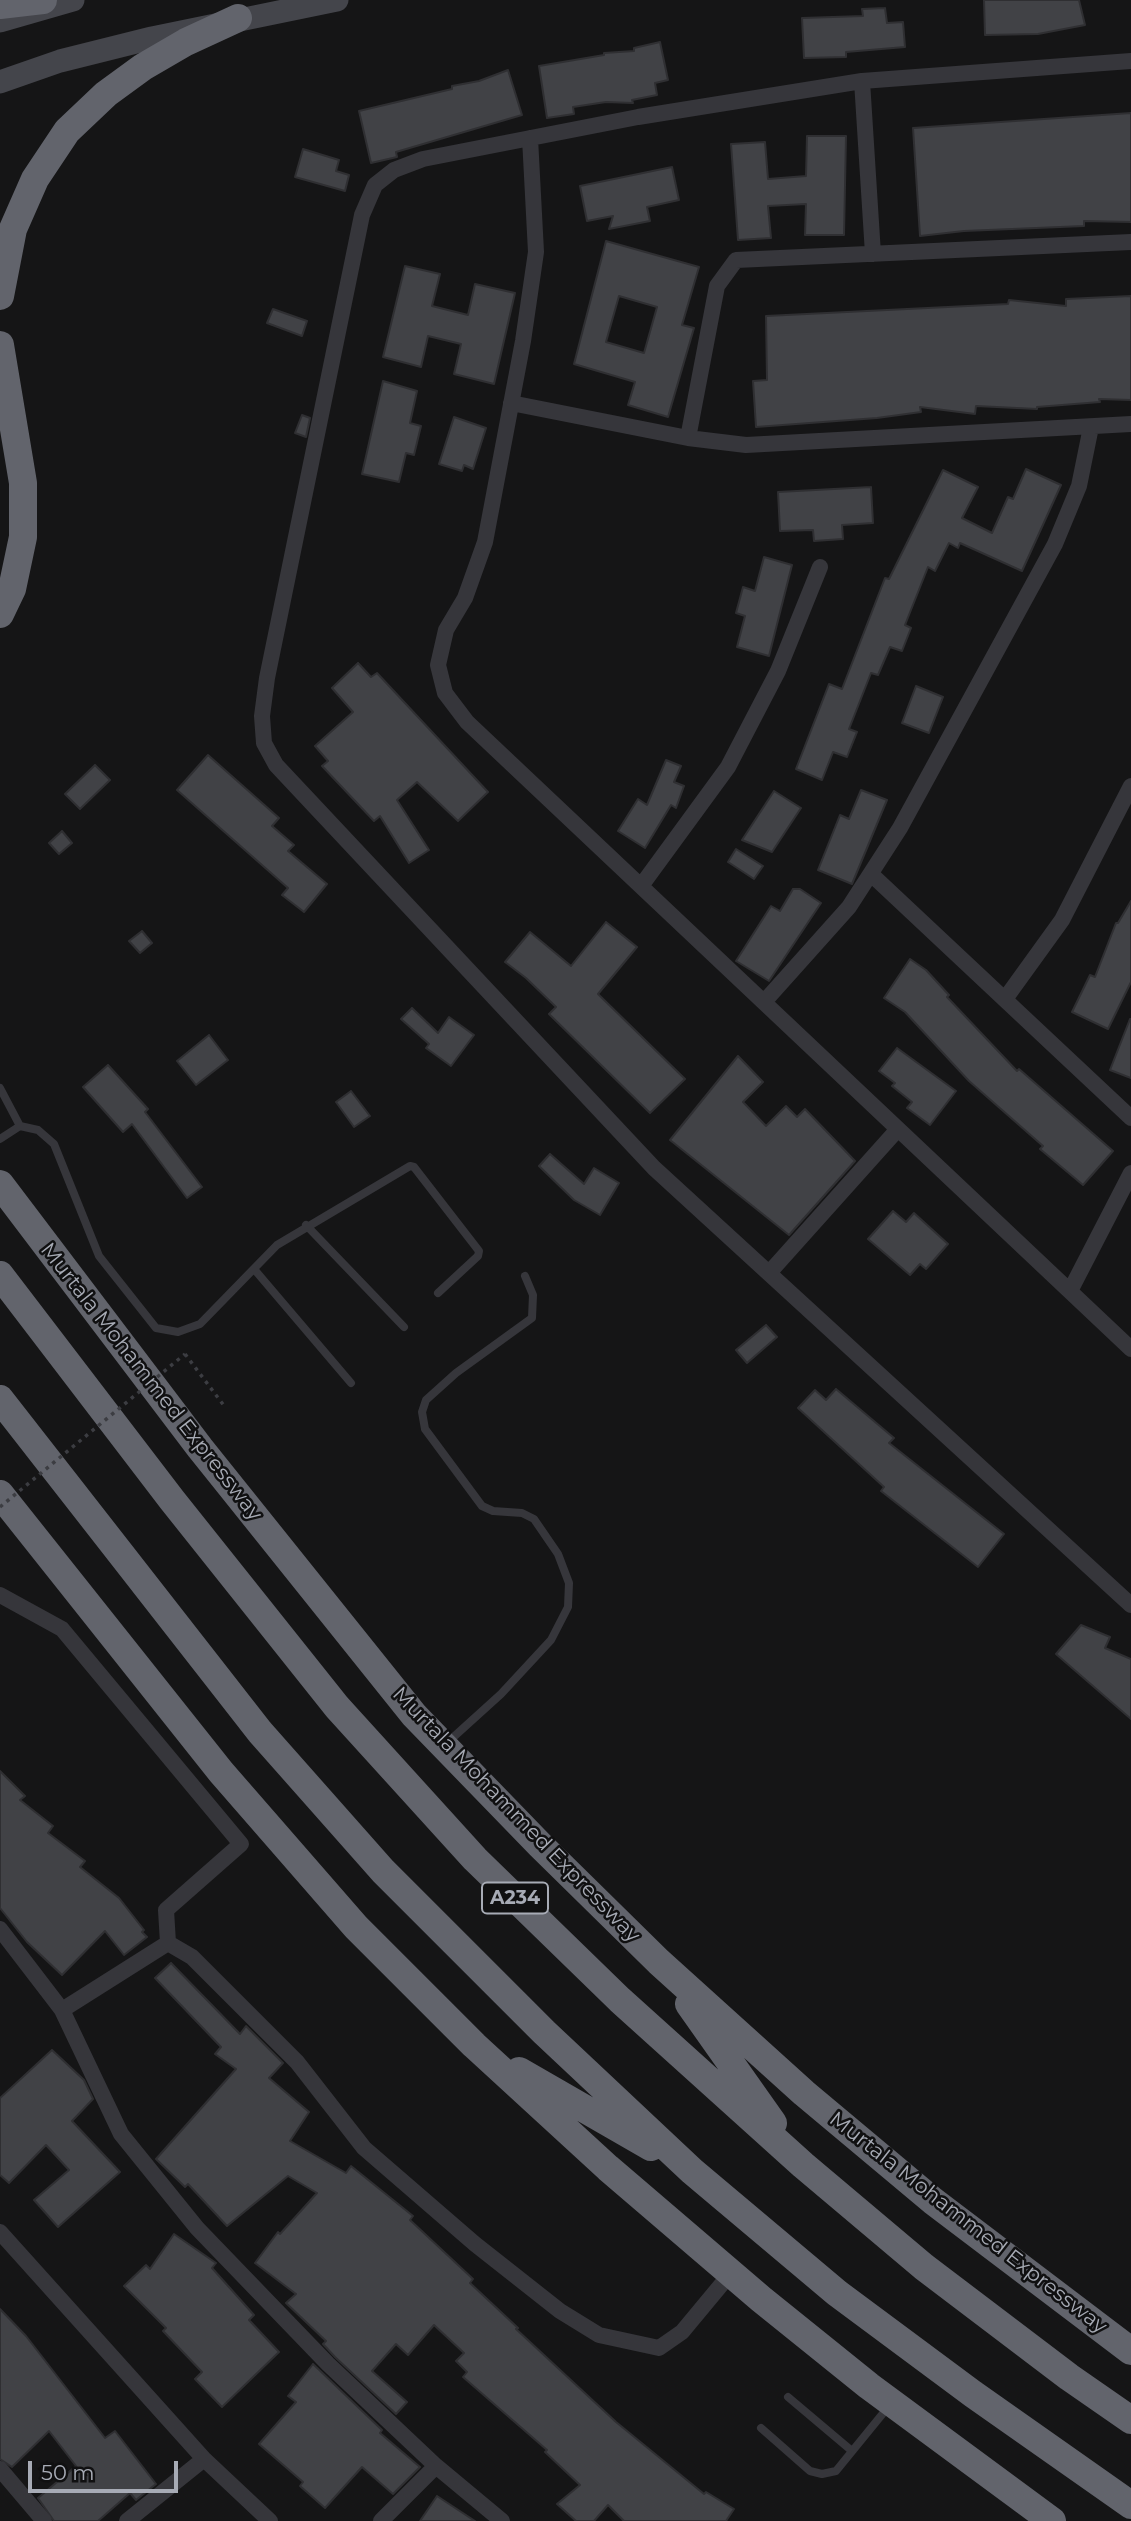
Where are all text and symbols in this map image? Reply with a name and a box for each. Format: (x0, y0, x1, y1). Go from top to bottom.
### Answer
street label: Murtala Mohammed Expressway (35, 1238, 267, 1526)
street label: Murtala Mohammed Expressway (387, 1682, 645, 1948)
road number: A234 (482, 1882, 548, 1914)
street label: Murtala Mohammed Expressway (824, 2107, 1112, 2339)
scale bar (32, 2448, 182, 2492)
text: 50 m (41, 2460, 95, 2485)

